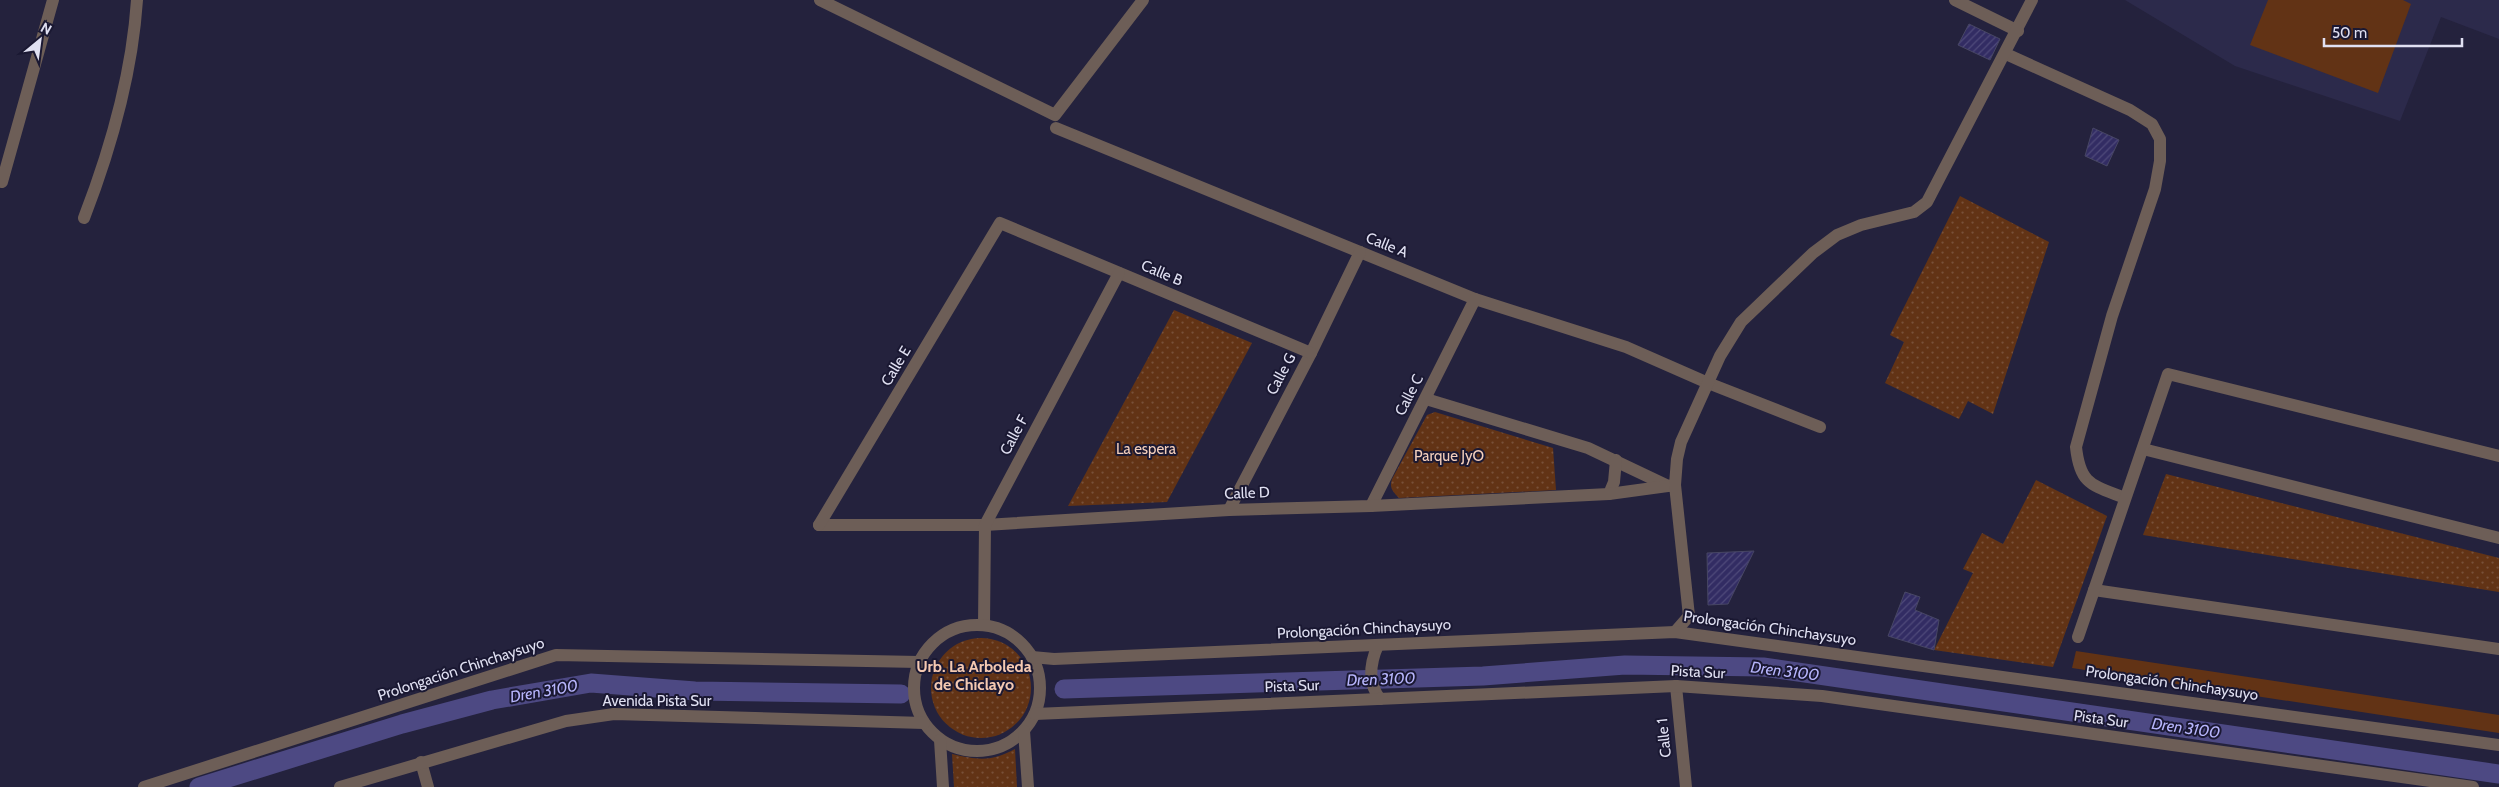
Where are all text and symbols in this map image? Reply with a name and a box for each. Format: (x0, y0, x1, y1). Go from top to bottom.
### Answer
north arrow (15, 15, 65, 65)
scale bar (2324, 15, 2462, 47)
text: N (38, 18, 55, 39)
text: 50 m (2332, 24, 2367, 42)
street label: Calle A (1363, 228, 1411, 262)
street label: Calle B (1138, 256, 1186, 290)
street label: Calle E (877, 343, 915, 389)
street label: Calle G (1263, 350, 1299, 398)
street label: Calle C (1391, 371, 1427, 419)
street label: Calle F (996, 412, 1032, 458)
park label: La espera (1116, 440, 1177, 458)
park label: Parque JyO (1414, 447, 1484, 465)
street label: Calle D (1224, 483, 1270, 503)
street label: Prolongación Chinchaysuyo (1683, 607, 1857, 649)
street label: Prolongación Chinchaysuyo (1277, 615, 1451, 643)
street label: Prolongación Chinchaysuyo (375, 634, 547, 704)
district label: Urb. La Arboleda de Chiclayo (916, 657, 1032, 694)
water label: Dren 3100 (1750, 657, 1820, 685)
street label: Pista Sur (1670, 662, 1726, 682)
street label: Prolongación Chinchaysuyo (2085, 662, 2259, 704)
water label: Dren 3100 (1346, 668, 1416, 690)
water label: Dren 3100 (508, 676, 580, 706)
street label: Pista Sur (1264, 676, 1320, 696)
street label: Avenida Pista Sur (603, 692, 712, 710)
street label: Pista Sur (2073, 706, 2130, 732)
water label: Dren 3100 (2150, 714, 2222, 742)
street label: Calle 1 (1653, 717, 1675, 759)

